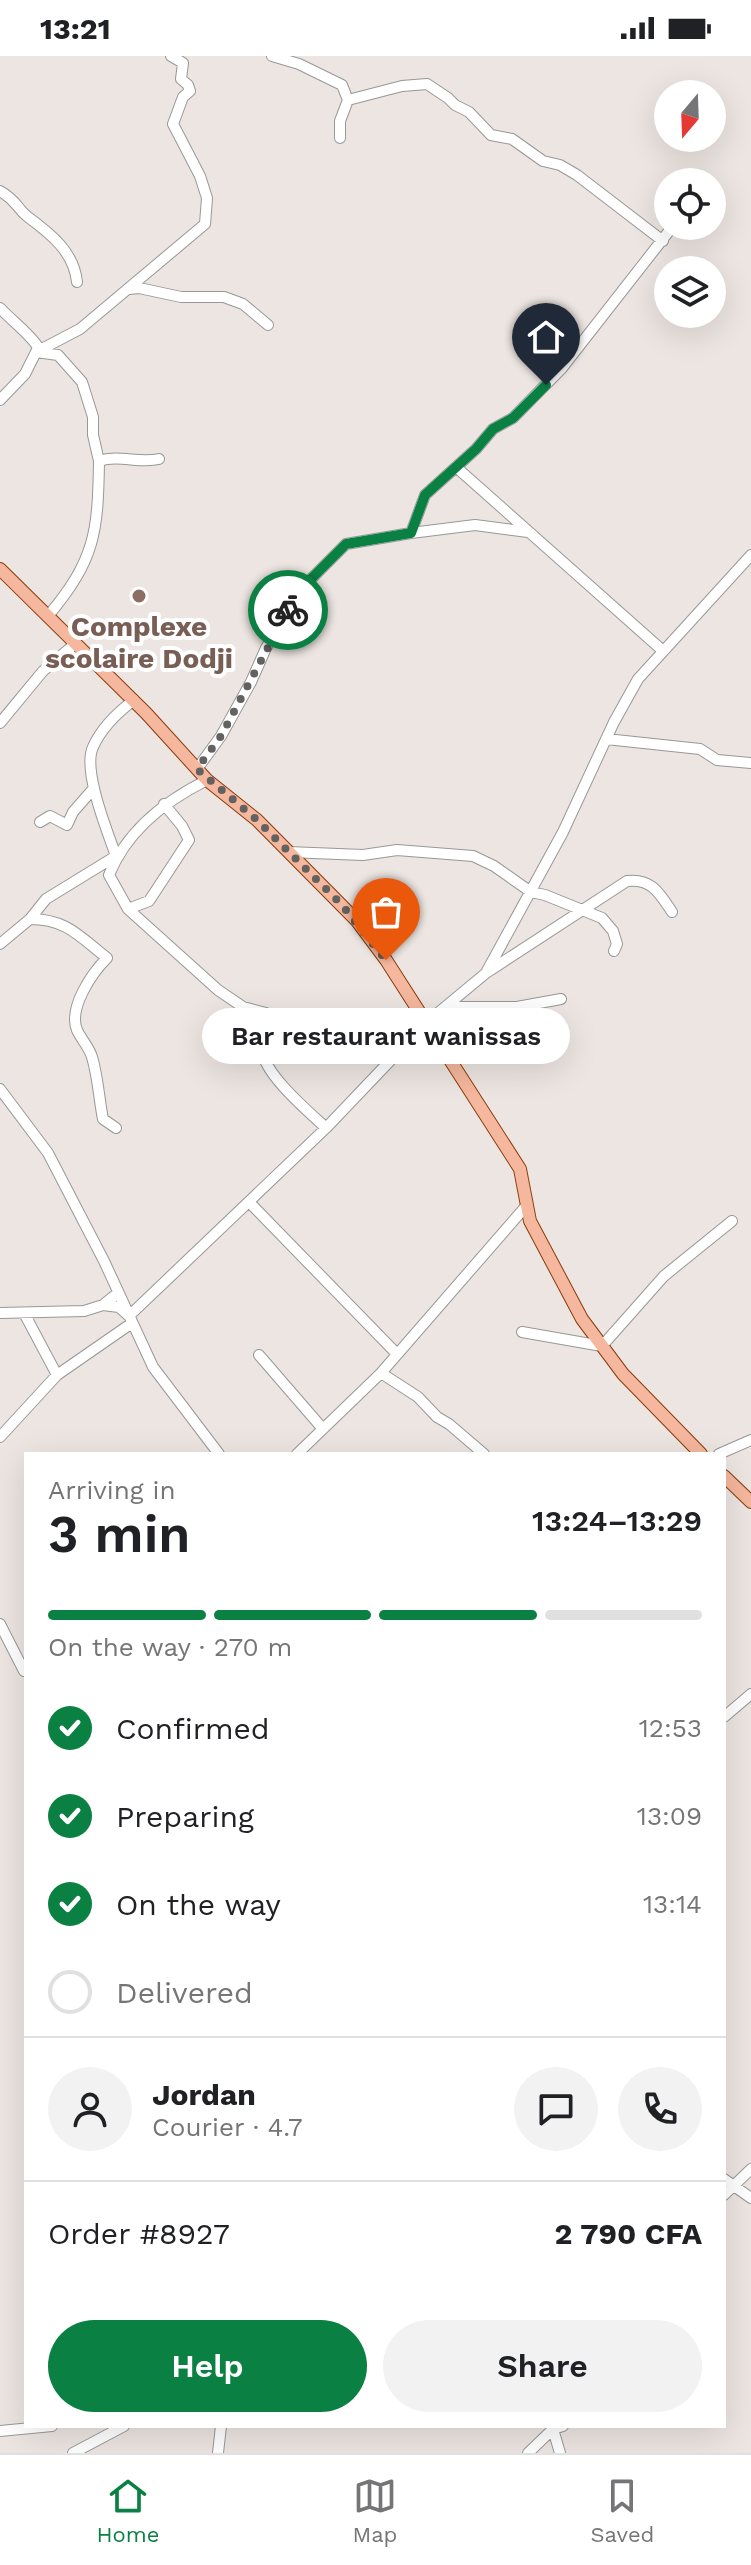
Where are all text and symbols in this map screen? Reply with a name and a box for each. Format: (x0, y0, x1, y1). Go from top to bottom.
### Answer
text: 13:21 (40, 11, 111, 46)
north arrow (654, 80, 726, 152)
map controls (654, 80, 726, 328)
button: locate (654, 168, 726, 240)
button: layers (654, 256, 726, 328)
pin (512, 303, 580, 385)
icon: home (524, 315, 568, 359)
courier (248, 570, 328, 650)
marker: Complexe scolaire Dodji (130, 587, 148, 605)
icon: bike (266, 588, 310, 632)
place label: Complexe scolaire Dodji (45, 610, 233, 675)
pin (352, 878, 420, 960)
icon: bag (364, 890, 408, 934)
callout: Bar restaurant wanissas (202, 1008, 570, 1064)
text: Bar restaurant wanissas (231, 1021, 541, 1051)
text: Arriving in (48, 1475, 176, 1505)
text: 13:24–13:29 (532, 1503, 702, 1538)
text: 3 min (48, 1504, 191, 1565)
text: On the way · 270 m (48, 1632, 292, 1662)
icon: check (48, 1706, 92, 1750)
text: Confirmed (116, 1711, 270, 1746)
text: 12:53 (639, 1713, 702, 1743)
icon: check (48, 1794, 92, 1838)
text: Preparing (116, 1799, 254, 1834)
text: 13:09 (637, 1801, 702, 1831)
icon: check (48, 1882, 92, 1926)
text: On the way (116, 1887, 281, 1922)
text: 13:14 (643, 1889, 702, 1919)
text: Delivered (116, 1975, 253, 2010)
button: person (48, 2067, 132, 2151)
button: chat (514, 2067, 598, 2151)
button: phone (618, 2067, 702, 2151)
text: Jordan (152, 2077, 256, 2112)
text: Courier · 4.7 (152, 2112, 302, 2142)
text: Order #8927 (48, 2216, 230, 2251)
text: 2 790 CFA (555, 2216, 702, 2251)
button: Help (48, 2320, 367, 2412)
button: Share (383, 2320, 702, 2412)
tab: Home (97, 2474, 159, 2547)
tab: Map (353, 2474, 397, 2547)
tab: Saved (591, 2474, 654, 2547)

